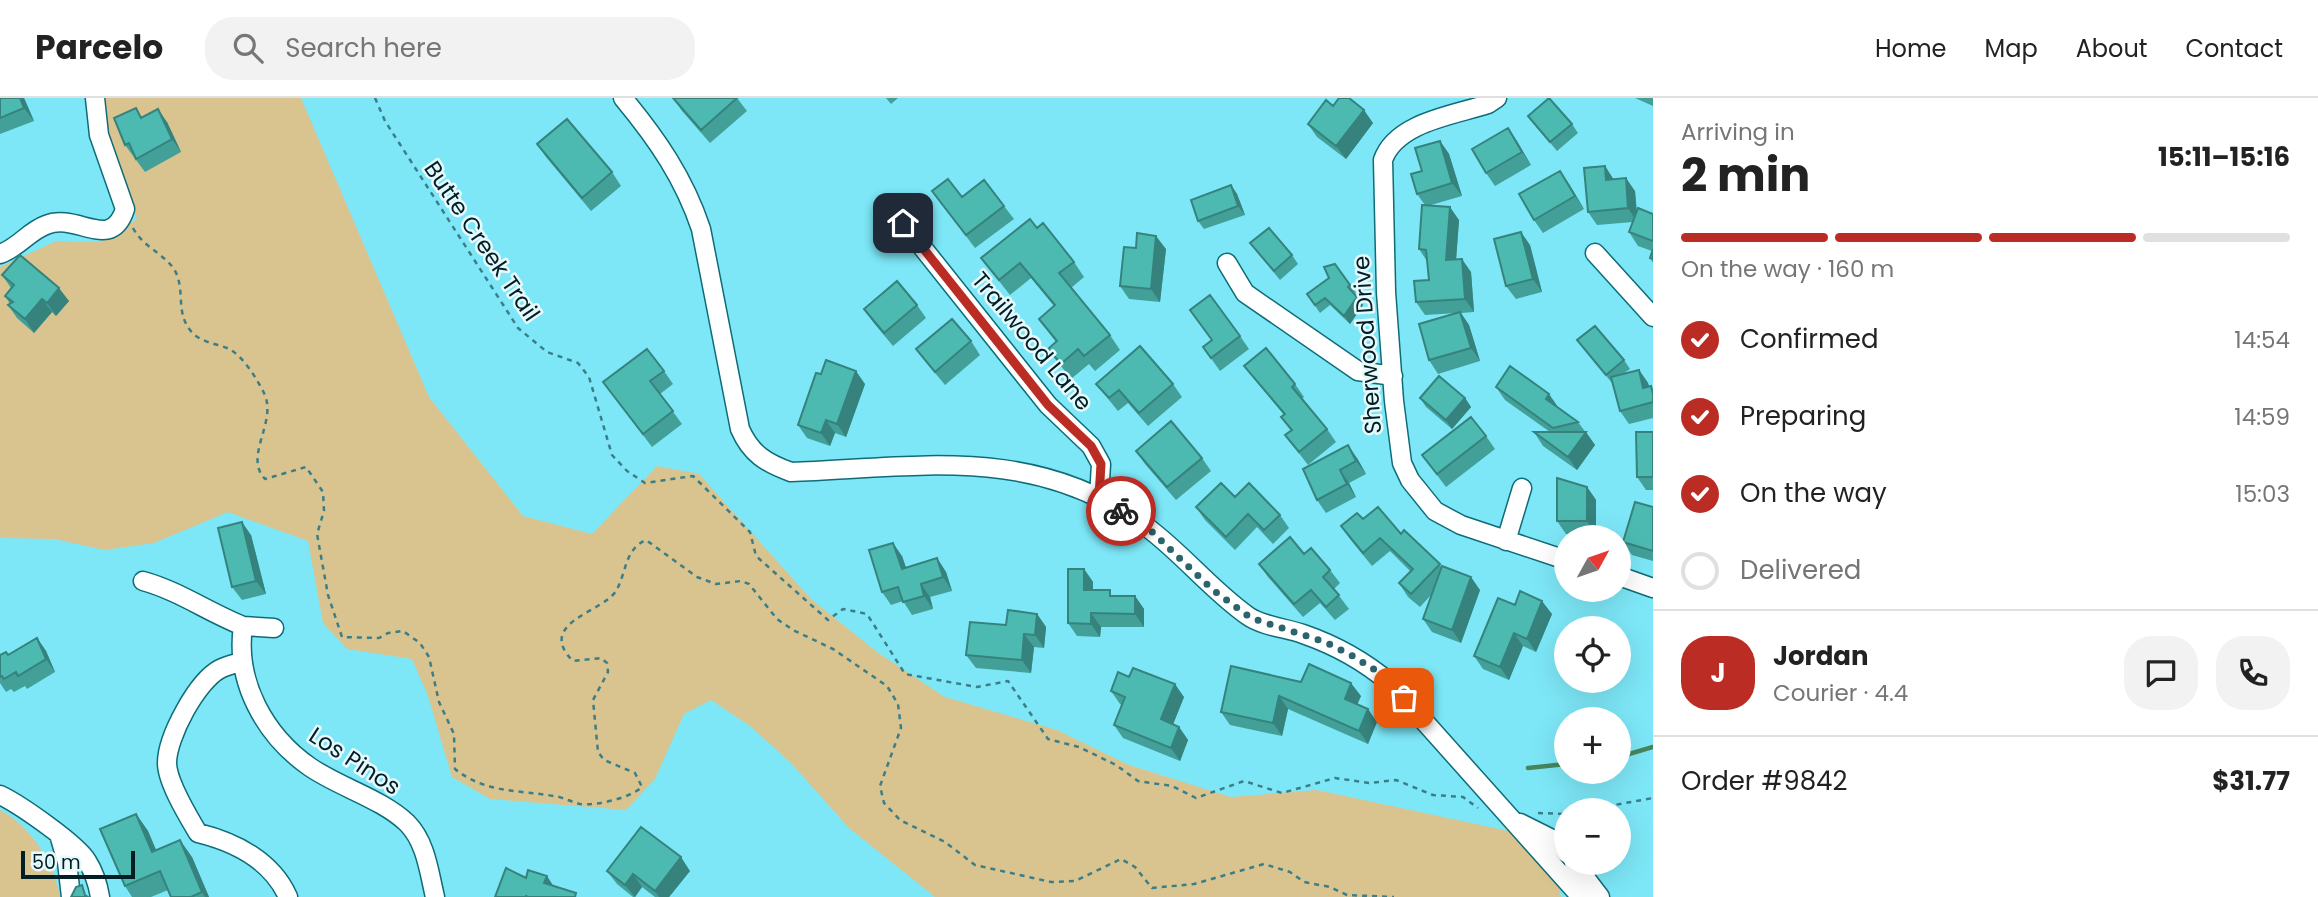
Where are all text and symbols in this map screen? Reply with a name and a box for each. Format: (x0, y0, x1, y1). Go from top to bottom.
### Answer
search box (205, 17, 695, 80)
text: Parcelo (35, 24, 163, 71)
icon: search (229, 29, 267, 67)
text: Search here (285, 30, 442, 66)
text: Home (1875, 32, 1947, 65)
text: Map (1985, 32, 2038, 65)
text: About (2076, 32, 2147, 65)
text: Contact (2185, 32, 2283, 65)
text: Arriving in (1681, 116, 1795, 148)
text: 15:11–15:16 (2158, 139, 2290, 175)
text: 2 min (1681, 143, 1810, 207)
street label: Butte Creek Trail (417, 155, 547, 327)
pin (873, 193, 933, 253)
icon: home (884, 204, 922, 242)
text: On the way · 160 m (1681, 253, 1894, 285)
street label: Sherwood Drive (1345, 255, 1389, 435)
street label: Trailwood Lane (964, 265, 1100, 417)
icon: check (1681, 321, 1719, 359)
text: Confirmed (1740, 321, 1878, 357)
text: 14:54 (2234, 324, 2290, 356)
icon: check (1681, 398, 1719, 436)
text: Preparing (1740, 398, 1866, 434)
text: 14:59 (2234, 401, 2290, 433)
icon: check (1681, 475, 1719, 513)
text: On the way (1740, 475, 1887, 511)
courier (1086, 476, 1156, 546)
text: 15:03 (2235, 478, 2290, 510)
icon: bike (1102, 492, 1140, 530)
north arrow (1554, 525, 1631, 602)
map controls (1554, 525, 1631, 875)
text: Delivered (1740, 552, 1861, 588)
button: locate (1554, 616, 1631, 693)
button: chat (2124, 636, 2198, 710)
button: phone (2216, 636, 2290, 710)
text: Jordan (1773, 638, 1869, 674)
text: J (1710, 655, 1726, 691)
pin (1374, 668, 1434, 728)
text: Courier · 4.4 (1773, 677, 1908, 709)
icon: bag (1385, 679, 1423, 717)
button: + (1554, 707, 1631, 784)
street label: Los Pinos (303, 719, 407, 803)
text: Order #9842 (1681, 763, 1847, 799)
text: $31.77 (2212, 763, 2290, 799)
button: − (1554, 798, 1631, 875)
scale bar (21, 848, 135, 880)
text: 50 m (32, 849, 81, 876)

